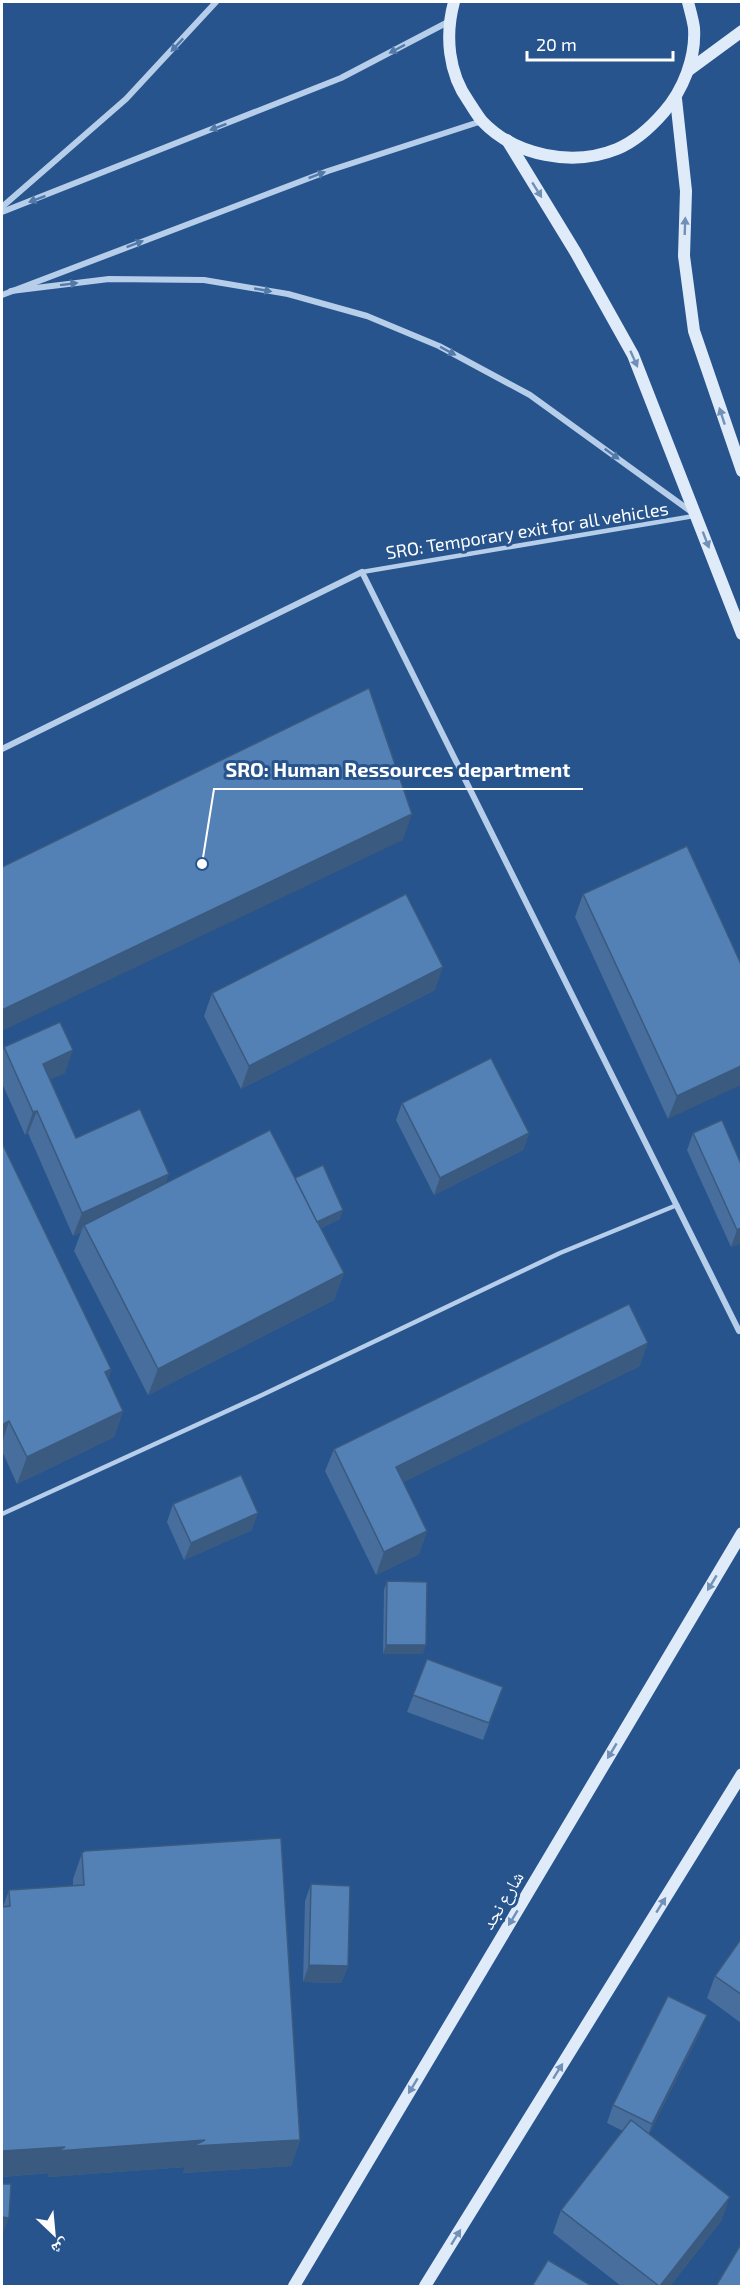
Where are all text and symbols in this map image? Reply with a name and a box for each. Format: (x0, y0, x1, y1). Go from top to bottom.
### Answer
scale bar (527, 24, 672, 62)
text: 20 m (536, 33, 577, 55)
one-way arrow (171, 38, 185, 52)
one-way arrow (388, 44, 405, 54)
one-way arrow (209, 123, 227, 132)
one-way arrow (308, 170, 326, 179)
one-way arrow (532, 182, 543, 198)
one-way arrow (27, 194, 45, 204)
one-way arrow (680, 216, 690, 235)
one-way arrow (126, 239, 144, 249)
one-way arrow (60, 279, 79, 288)
one-way arrow (254, 286, 273, 295)
one-way arrow (439, 346, 456, 355)
one-way arrow (630, 350, 639, 367)
one-way arrow (716, 407, 726, 425)
one-way arrow (605, 448, 620, 460)
street label: SRO: Temporary exit for all vehicles (384, 497, 670, 563)
one-way arrow (702, 531, 711, 549)
callout: SRO: Human Ressources department (214, 751, 583, 789)
text: SRO: Human Ressources department (226, 757, 571, 781)
one-way arrow (706, 1575, 717, 1591)
one-way arrow (607, 1743, 617, 1760)
street label: شارع نجد (476, 1867, 529, 1933)
one-way arrow (655, 1897, 666, 1913)
one-way arrow (507, 1910, 518, 1926)
one-way arrow (553, 2063, 564, 2079)
one-way arrow (408, 2078, 418, 2095)
north arrow (24, 2204, 84, 2264)
one-way arrow (450, 2229, 461, 2245)
text: ش (49, 2235, 73, 2260)

